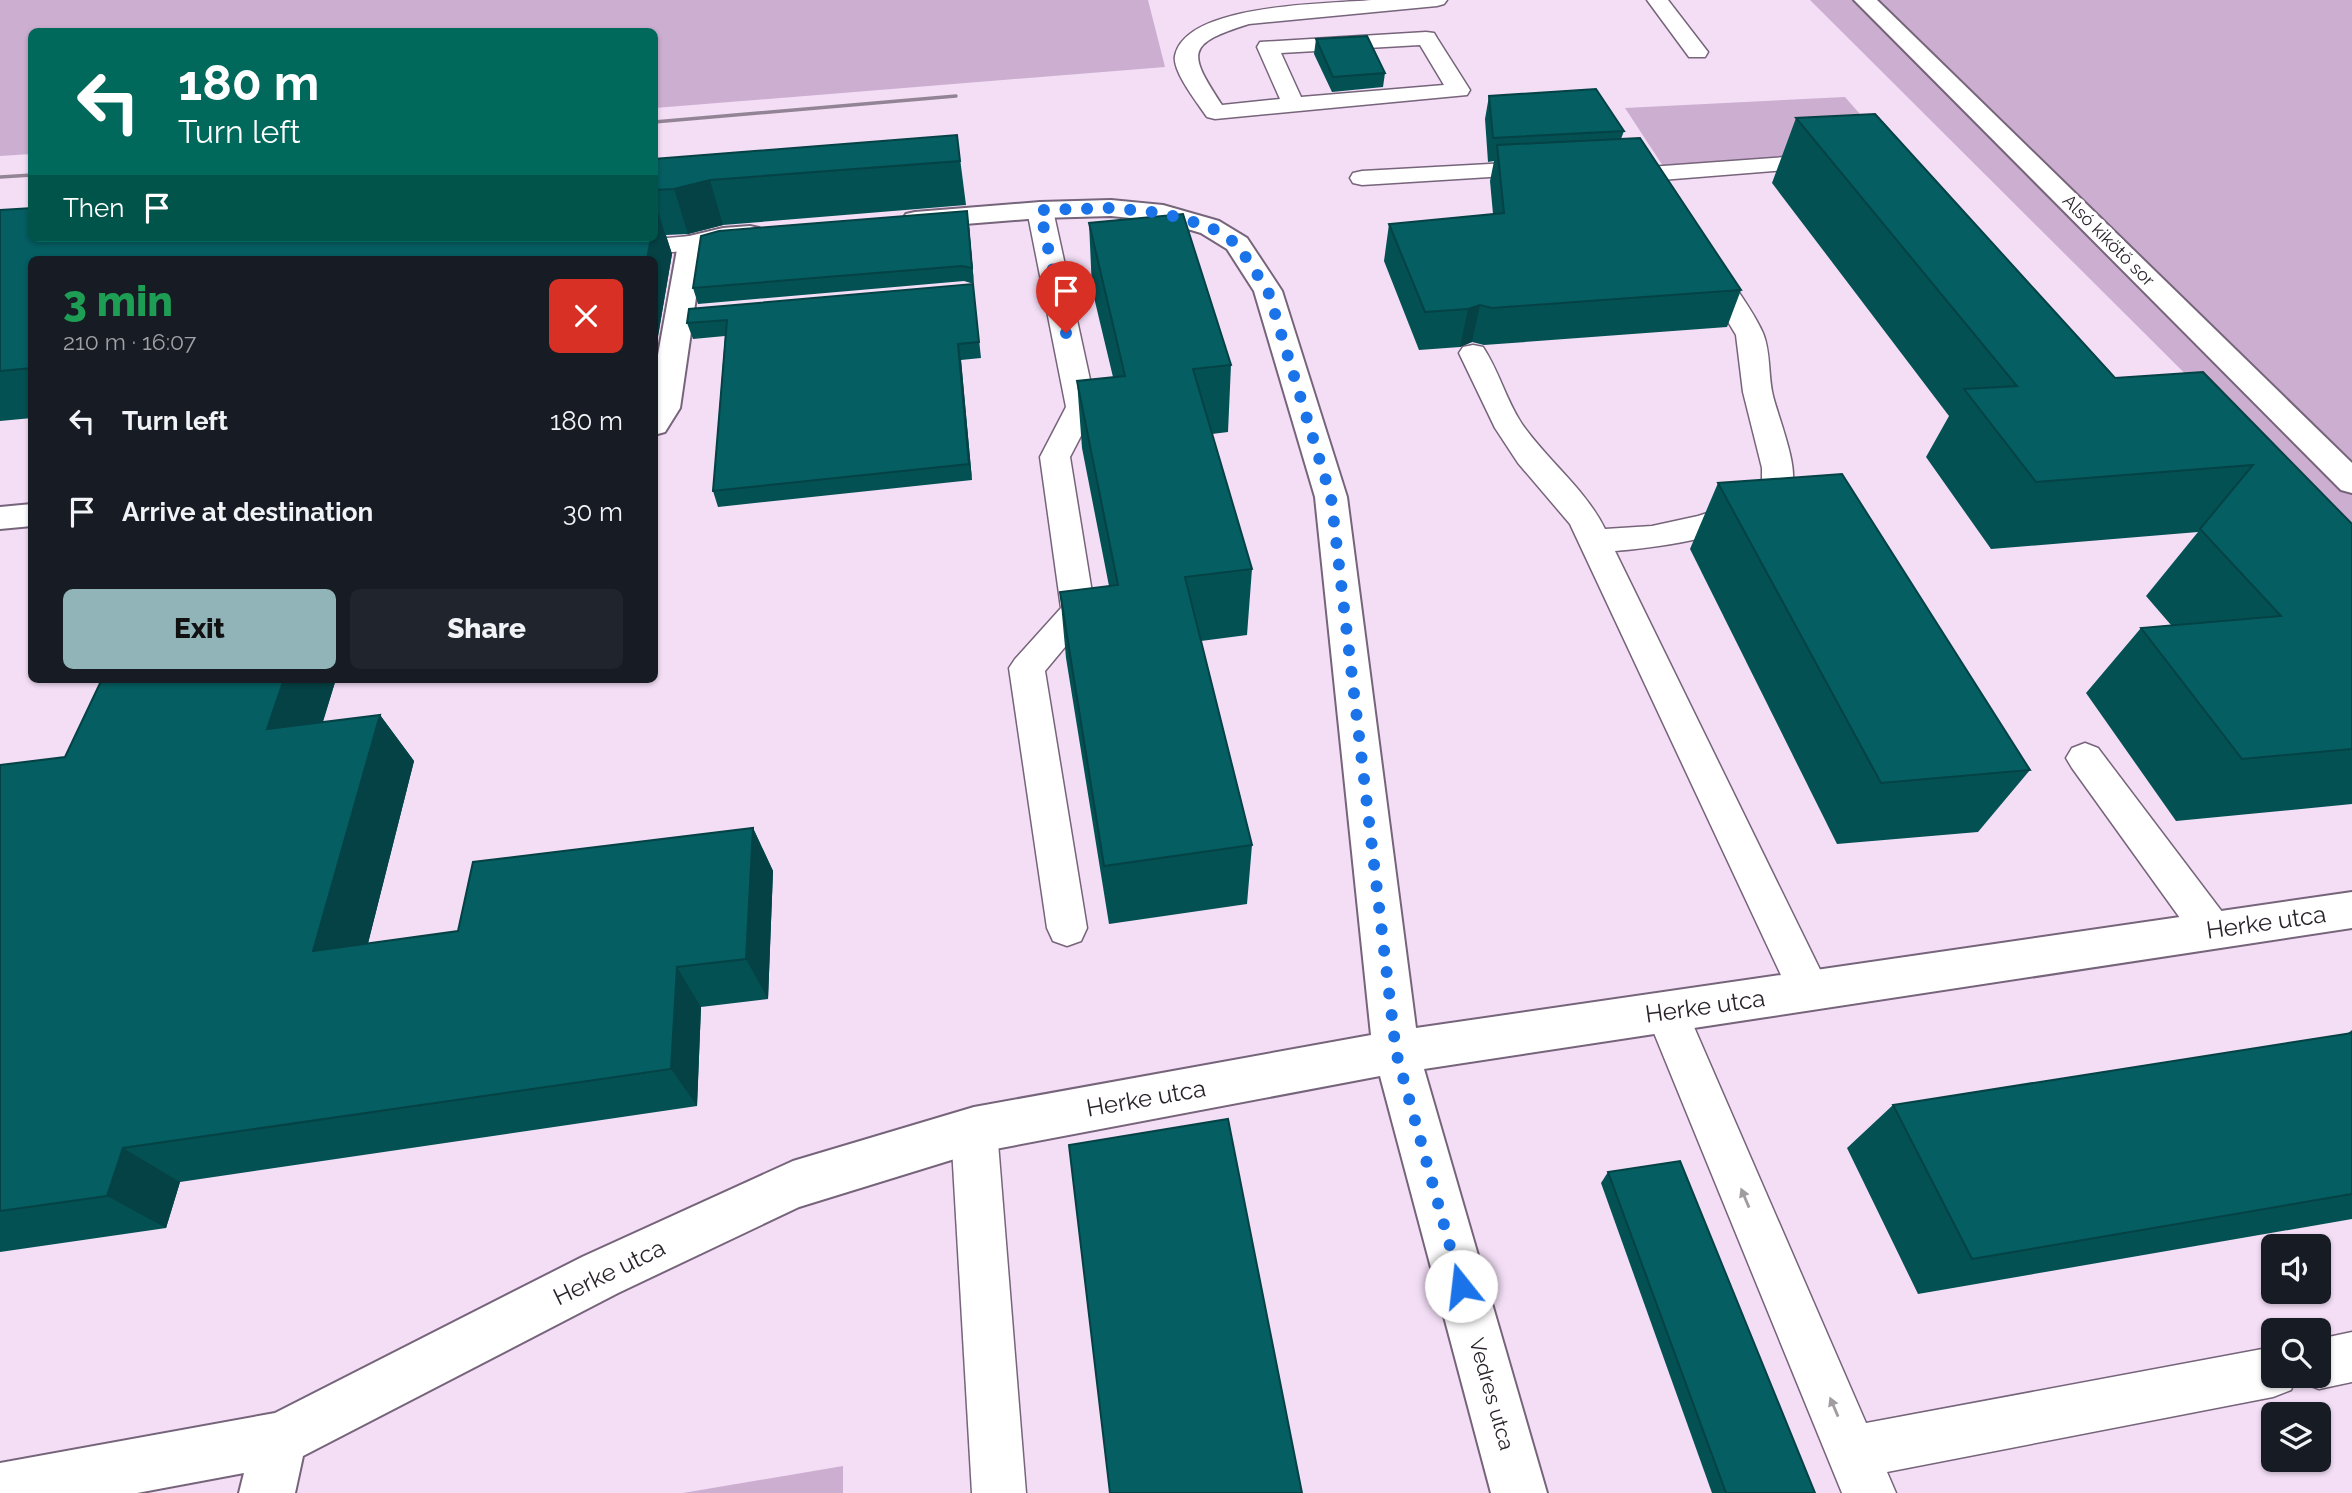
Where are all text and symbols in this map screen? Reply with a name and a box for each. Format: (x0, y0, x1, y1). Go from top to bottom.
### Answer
text: 180 m (178, 54, 319, 111)
icon: left (63, 56, 154, 147)
text: Turn left (178, 113, 300, 150)
icon: arrive (138, 189, 176, 227)
street label: Alsó kikötő sor (2059, 190, 2160, 291)
text: Then (63, 193, 124, 223)
pin (1036, 261, 1096, 333)
icon: arrive (1047, 272, 1085, 310)
text: 3 min (63, 277, 173, 326)
button: close (549, 279, 623, 353)
text: 210 m · 16:07 (63, 328, 196, 355)
icon: left (63, 402, 101, 440)
text: Turn left (122, 406, 228, 436)
text: 180 m (550, 406, 623, 436)
icon: arrive (63, 493, 101, 531)
text: Arrive at destination (122, 497, 373, 527)
text: 30 m (563, 497, 623, 527)
button: Exit (63, 589, 336, 669)
button: Share (350, 589, 623, 669)
street label: Herke utca (2204, 899, 2328, 945)
street label: Herke utca (1643, 983, 1767, 1029)
street label: Herke utca (1084, 1073, 1208, 1123)
one-way arrow (1739, 1188, 1751, 1208)
street label: Herke utca (548, 1233, 670, 1311)
map controls (2261, 1234, 2331, 1472)
button: sound (2261, 1234, 2331, 1304)
position arrow (1424, 1249, 1498, 1323)
button: search (2261, 1318, 2331, 1388)
street label: Vedres utca (1464, 1335, 1520, 1453)
one-way arrow (1828, 1397, 1839, 1418)
button: layers (2261, 1402, 2331, 1472)

